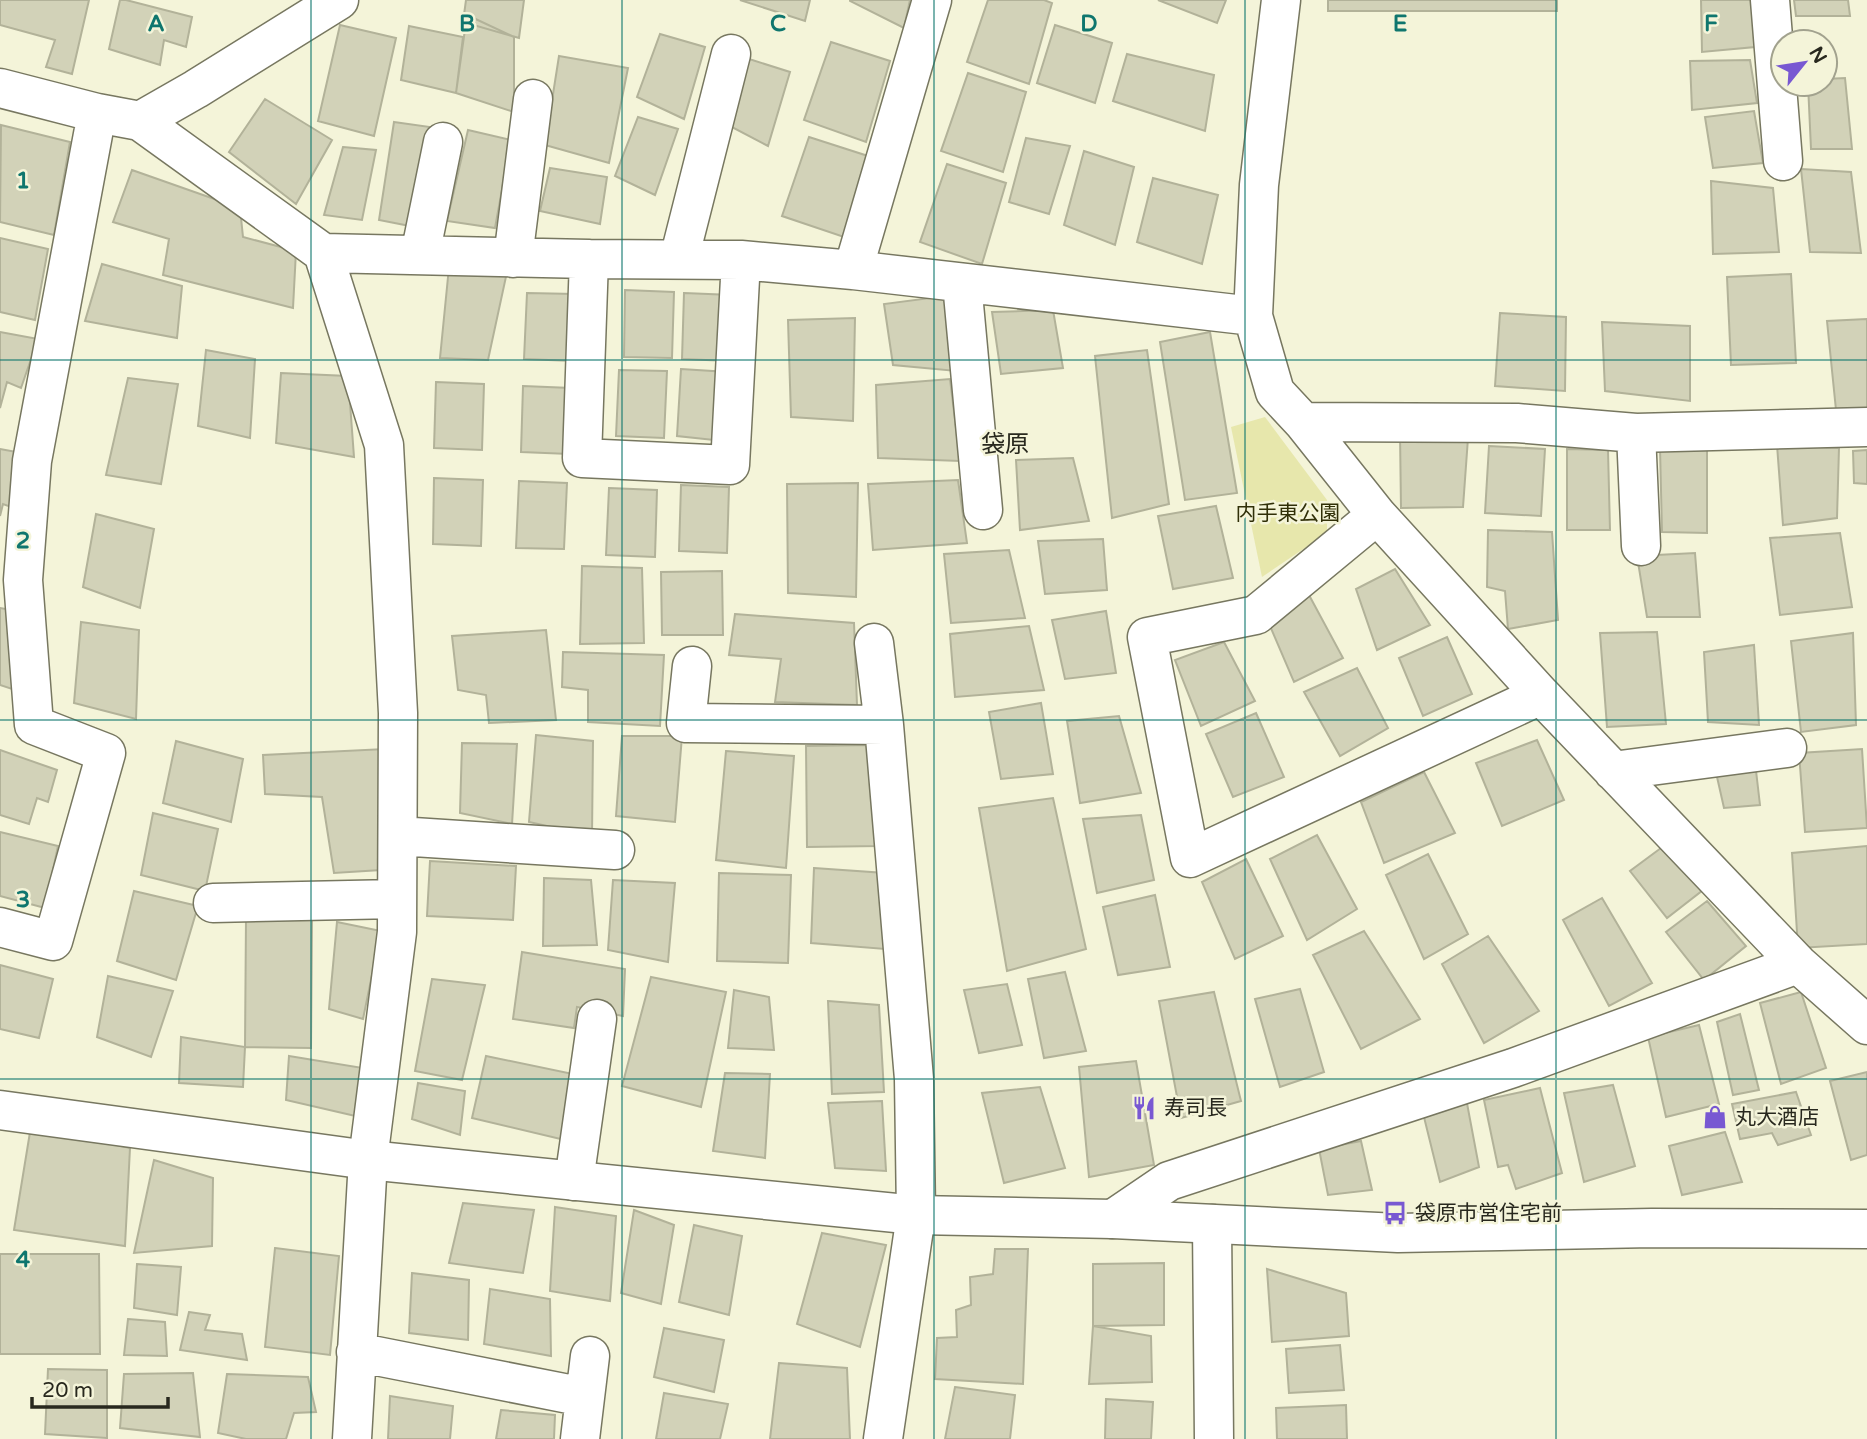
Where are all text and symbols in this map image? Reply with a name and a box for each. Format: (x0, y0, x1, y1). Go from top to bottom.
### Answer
text: A (147, 10, 165, 38)
text: B (459, 10, 475, 38)
text: C (770, 10, 786, 38)
text: D (1080, 10, 1098, 38)
text: E (1393, 10, 1407, 38)
text: F (1704, 10, 1718, 38)
north arrow (1769, 28, 1839, 98)
text: N (1805, 43, 1831, 67)
text: 1 (16, 167, 30, 195)
district label: 袋原 (981, 430, 1029, 459)
park label: 内手東公園 (1236, 501, 1341, 526)
text: 2 (16, 527, 30, 555)
text: 3 (16, 886, 30, 914)
restaurant icon: 寿司長 (1130, 1094, 1158, 1122)
place label: 寿司長 (1164, 1096, 1227, 1121)
shop icon: 丸大酒店 (1701, 1103, 1729, 1131)
place label: 丸大酒店 (1735, 1105, 1819, 1130)
bus stop icon: 袋原市営住宅前 (1381, 1199, 1409, 1227)
place label: 袋原市営住宅前 (1415, 1201, 1562, 1226)
text: 4 (16, 1246, 31, 1274)
scale bar (32, 1366, 168, 1410)
text: 20 m (42, 1378, 93, 1403)

